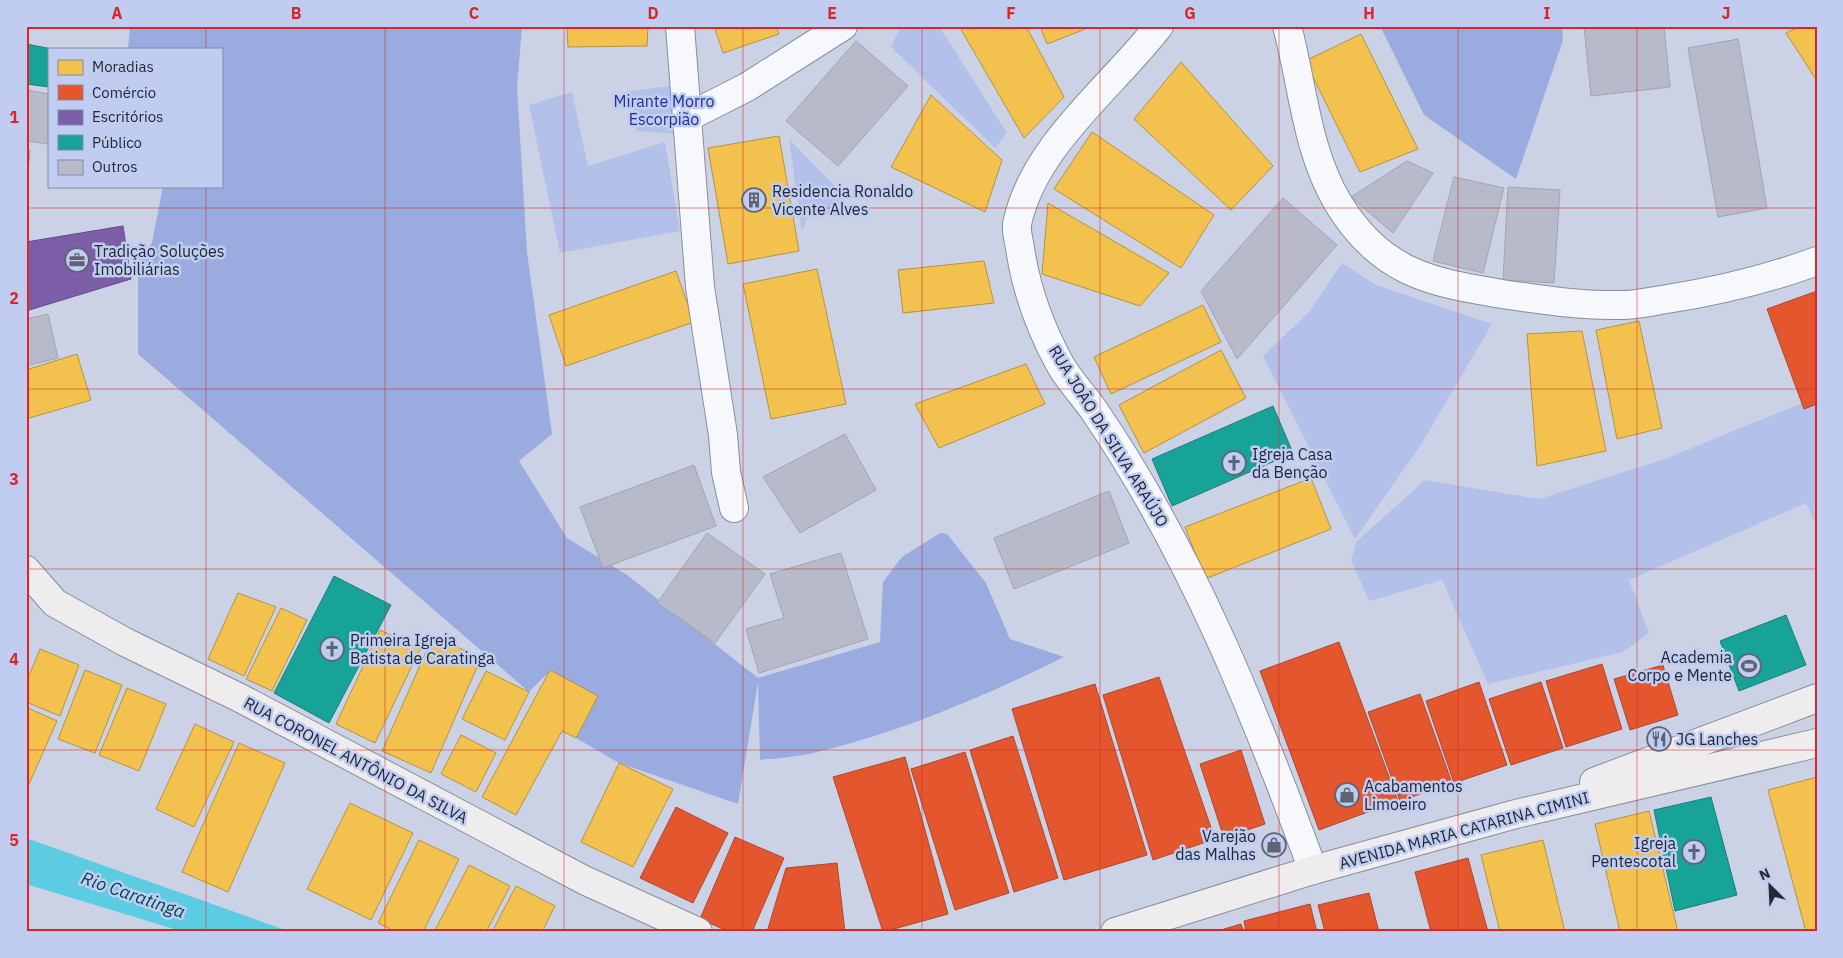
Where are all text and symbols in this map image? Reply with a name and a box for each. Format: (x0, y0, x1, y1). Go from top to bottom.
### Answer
text: A (112, 3, 123, 23)
text: B (291, 3, 302, 23)
text: C (469, 3, 479, 23)
text: D (647, 3, 659, 23)
text: E (827, 3, 837, 23)
text: F (1006, 3, 1016, 23)
text: G (1184, 3, 1196, 23)
text: H (1363, 3, 1375, 23)
text: I (1544, 3, 1551, 23)
text: J (1722, 3, 1730, 23)
legend (48, 48, 222, 188)
text: Moradias (92, 57, 154, 76)
text: Comércio (92, 83, 156, 102)
park label: Mirante Morro Escorpião (613, 91, 715, 129)
text: 1 (9, 107, 19, 127)
text: Escritórios (92, 107, 163, 126)
text: Público (92, 133, 142, 152)
text: Outros (92, 157, 138, 176)
place label: Residencia Ronaldo Vicente Alves (772, 181, 913, 219)
building icon: Residencia Ronaldo Vicente Alves (741, 187, 767, 213)
place label: Tradição Soluções Imobiliárias (94, 241, 225, 279)
office icon: Tradição Soluções Imobiliárias (64, 247, 90, 273)
text: 2 (9, 288, 19, 308)
street label: RUA JOÃO DA SILVA ARAÚJO (1045, 341, 1174, 530)
place label: Igreja Casa da Benção (1252, 444, 1333, 482)
church icon: Igreja Casa da Benção (1221, 450, 1247, 476)
text: 3 (9, 469, 19, 489)
place label: Primeira Igreja Batista de Caratinga (350, 630, 495, 668)
church icon: Primeira Igreja Batista de Caratinga (319, 636, 345, 662)
place label: Academia Corpo e Mente (1627, 647, 1732, 685)
text: 4 (9, 649, 19, 669)
sports icon: Academia Corpo e Mente (1736, 653, 1762, 679)
street label: RUA CORONEL ANTÔNIO DA SILVA (241, 692, 471, 828)
restaurant icon: JG Lanches (1646, 726, 1672, 752)
place label: JG Lanches (1676, 729, 1758, 749)
place label: Acabamentos Limoeiro (1364, 776, 1463, 814)
shop icon: Acabamentos Limoeiro (1334, 782, 1360, 808)
street label: AVENIDA MARIA CATARINA CIMINI (1337, 787, 1591, 873)
place label: Varejão das Malhas (1175, 826, 1256, 864)
text: 5 (9, 830, 19, 850)
shop icon: Varejão das Malhas (1261, 832, 1287, 858)
place label: Igreja Pentescotal (1591, 833, 1676, 871)
church icon: Igreja Pentescotal (1681, 839, 1707, 865)
north arrow (1746, 860, 1796, 910)
text: N (1756, 864, 1773, 884)
water label: Rio Caratinga (78, 866, 188, 923)

